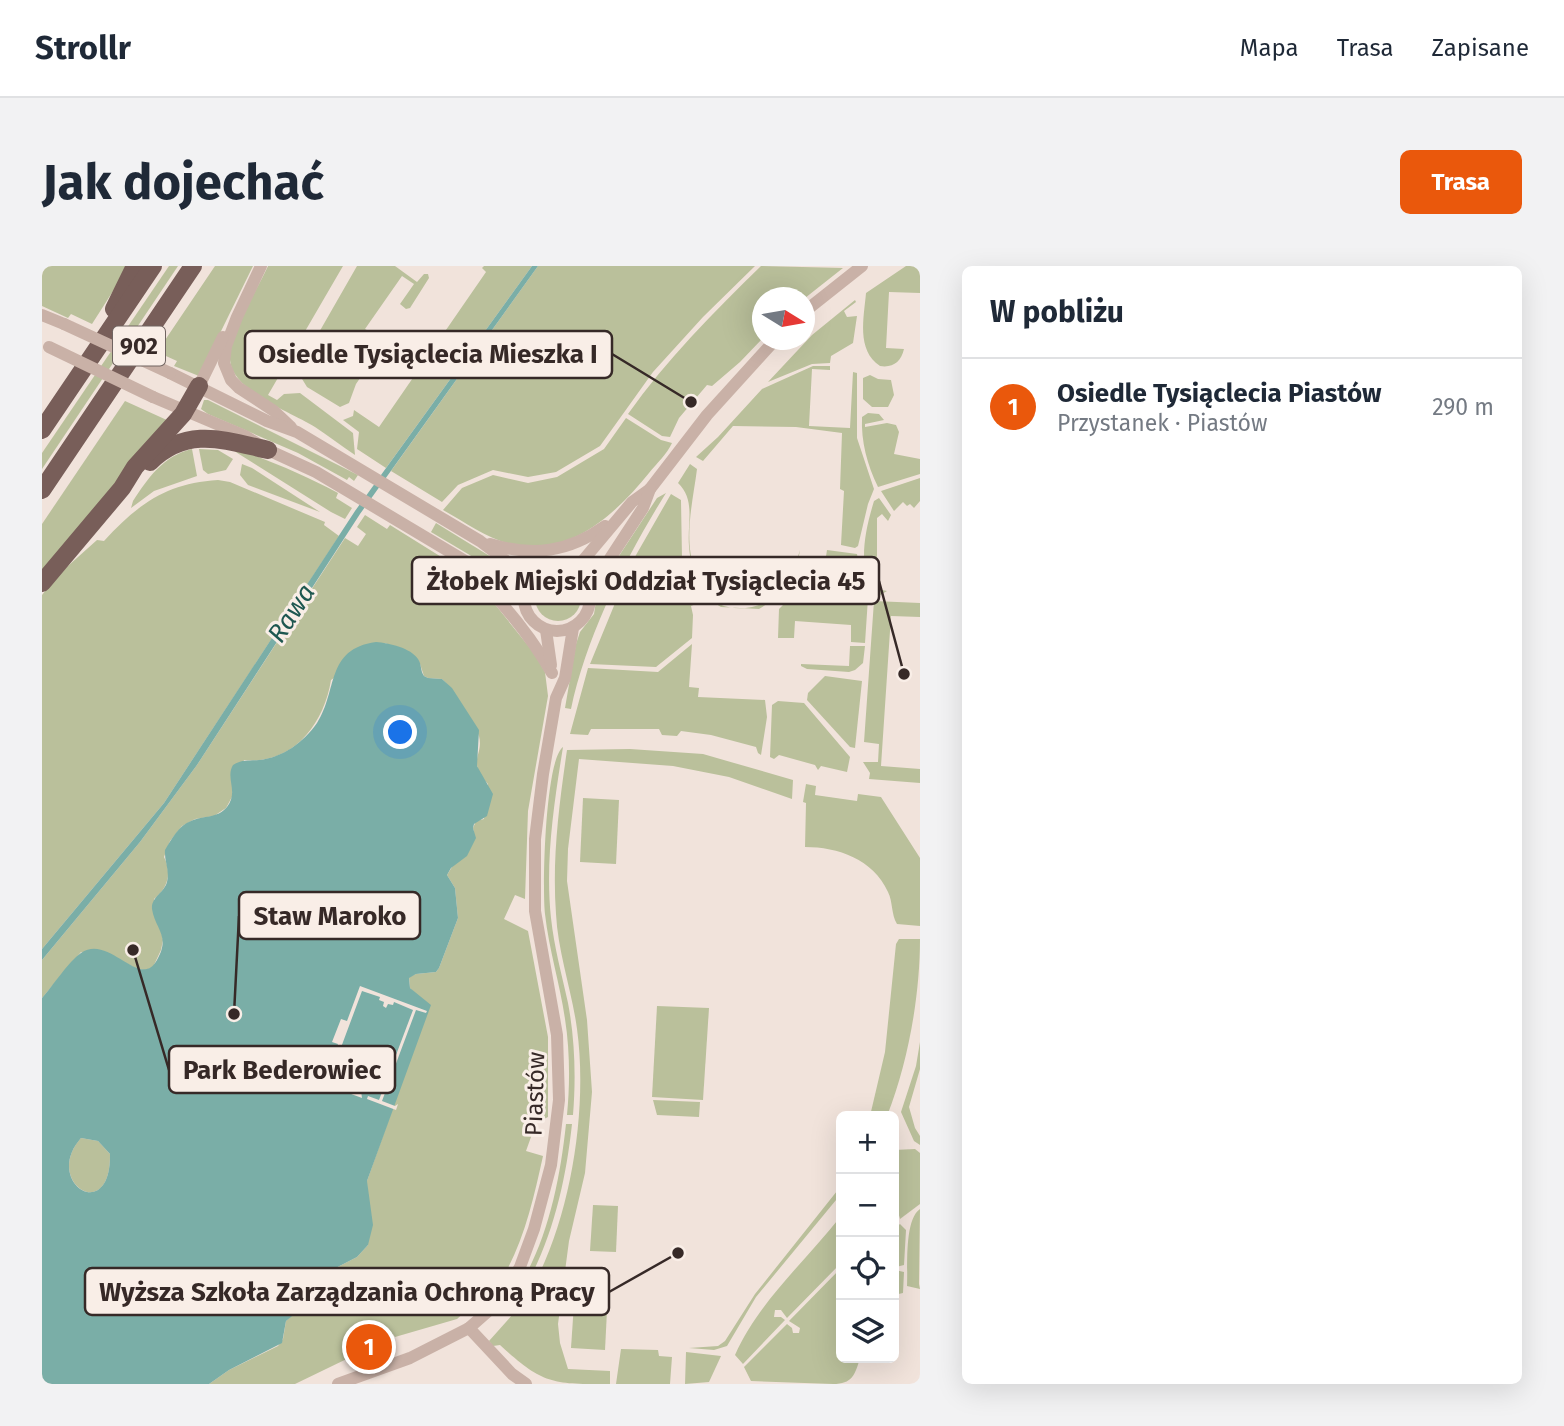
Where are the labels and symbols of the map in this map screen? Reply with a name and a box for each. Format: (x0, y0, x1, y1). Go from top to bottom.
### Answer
north arrow (752, 287, 815, 350)
road number: 902 (113, 326, 165, 366)
callout: Osiedle Tysiąclecia Mieszka I (245, 331, 612, 378)
text: Osiedle Tysiąclecia Mieszka I (258, 339, 598, 370)
callout: Żłobek Miejski Oddział Tysiąclecia 45 (412, 557, 879, 604)
text: Żłobek Miejski Oddział Tysiąclecia 45 (426, 566, 866, 597)
water label: Rawa (261, 578, 322, 648)
your location (383, 715, 417, 749)
callout: Staw Maroko (239, 892, 420, 939)
text: Staw Maroko (253, 901, 407, 932)
callout: Park Bederowiec (169, 1046, 395, 1093)
street label: Piastów (520, 1051, 550, 1137)
text: Park Bederowiec (183, 1055, 382, 1086)
callout: Wyższa Szkoła Zarządzania Ochroną Pracy (85, 1268, 609, 1315)
text: Wyższa Szkoła Zarządzania Ochroną Pracy (99, 1277, 595, 1308)
pin: 1 (346, 1321, 392, 1373)

